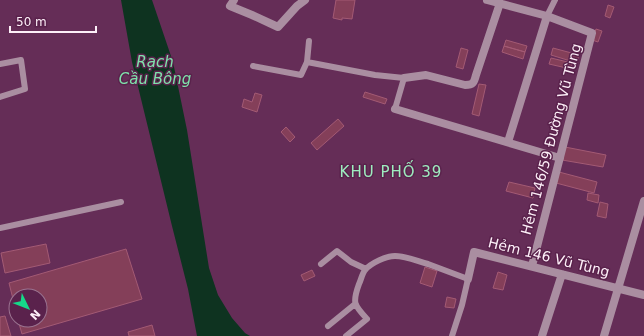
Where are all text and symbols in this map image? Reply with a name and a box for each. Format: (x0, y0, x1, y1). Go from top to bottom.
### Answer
scale bar (10, 8, 96, 34)
text: 50 m (16, 15, 47, 29)
street label: Hẻm 146/59 Đường Vũ Tùng (518, 41, 584, 237)
water label: Rạch Cầu Bông (119, 53, 191, 88)
district label: KHU PHỐ 39 (340, 160, 442, 181)
street label: Hẻm 146 Vũ Tùng (487, 234, 611, 280)
north arrow (8, 288, 48, 328)
text: N (27, 307, 43, 322)

